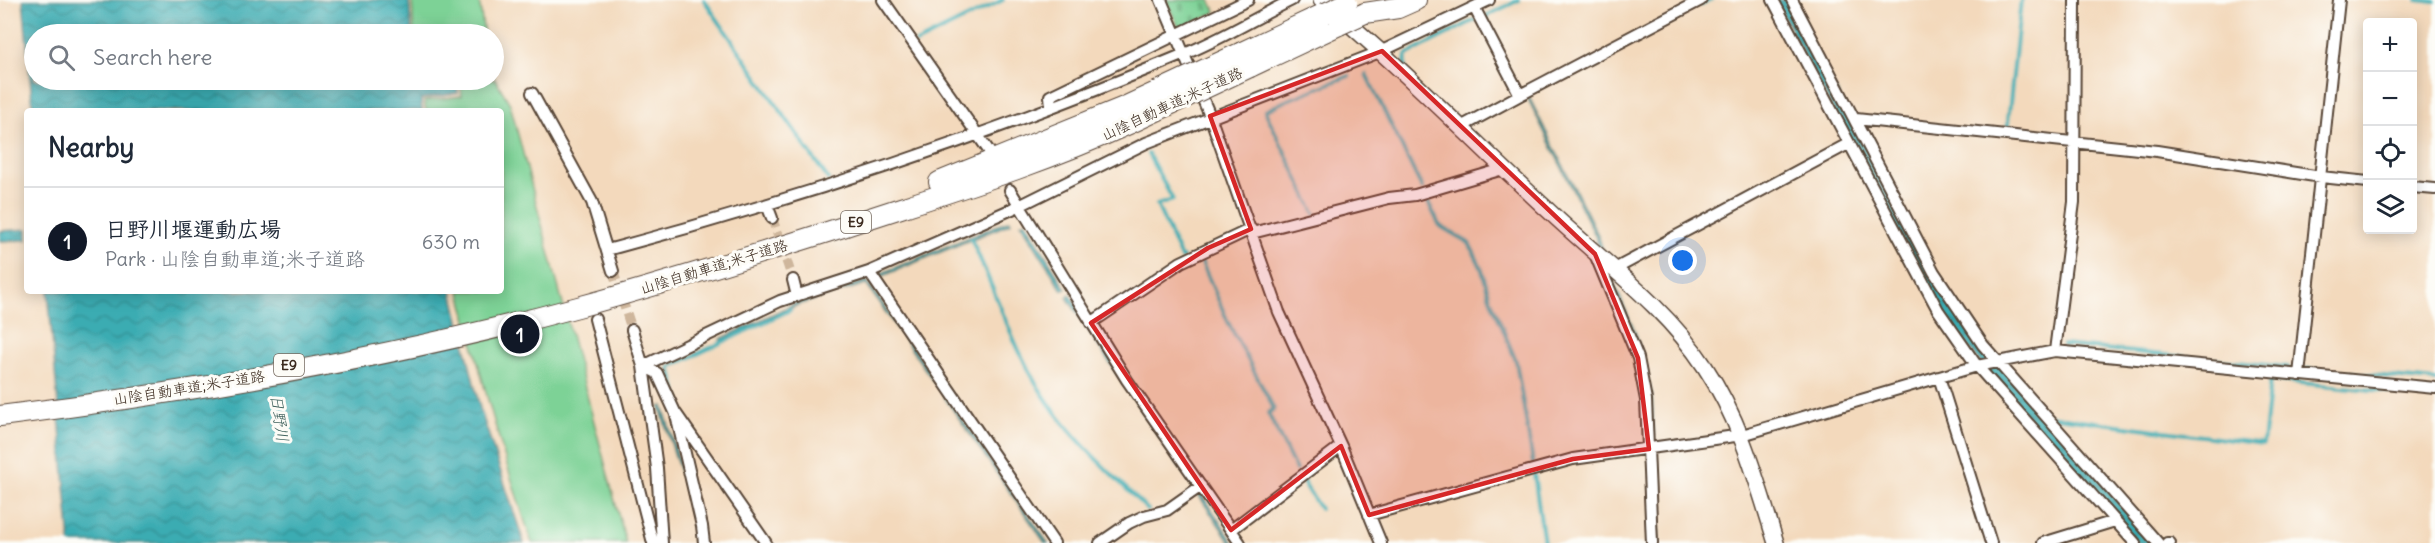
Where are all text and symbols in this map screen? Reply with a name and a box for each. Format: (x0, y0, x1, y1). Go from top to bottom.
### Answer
map controls (2363, 18, 2417, 234)
button: + (2363, 18, 2417, 72)
search box (24, 24, 504, 90)
icon: search (45, 41, 78, 74)
text: Search here (93, 43, 212, 71)
street label: 山陰自動車道;米子道路 (1098, 62, 1245, 145)
button: − (2363, 72, 2417, 126)
button: locate (2363, 126, 2417, 180)
text: Nearby (48, 131, 134, 164)
button: layers (2363, 180, 2417, 234)
road number: E9 (841, 211, 871, 233)
text: 日野川堰運動広場 (105, 215, 281, 243)
text: 1 (64, 229, 71, 254)
text: 630 m (422, 229, 480, 254)
street label: 山陰自動車道;米子道路 (638, 235, 790, 298)
text: Park · 山陰自動車道;米子道路 (105, 246, 365, 271)
your location (1668, 246, 1697, 275)
pin: 1 (500, 312, 540, 356)
road number: E9 (274, 354, 304, 376)
street label: 山陰自動車道;米子道路 (112, 366, 266, 409)
water label: 日野川 (267, 393, 293, 443)

